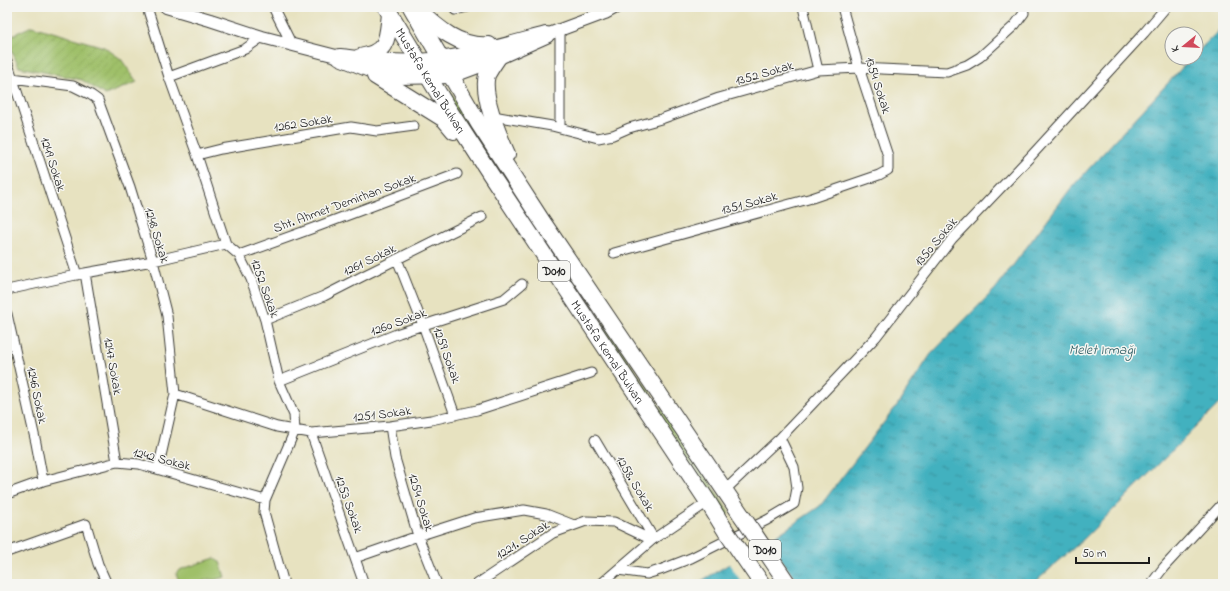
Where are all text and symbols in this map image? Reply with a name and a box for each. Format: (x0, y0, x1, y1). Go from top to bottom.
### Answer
street label: Mustafa Kemal Bulvarı (390, 25, 470, 138)
north arrow (1164, 26, 1204, 66)
text: K (1167, 43, 1184, 54)
street label: 1354 Sokak (859, 55, 896, 117)
street label: 1352 Sokak (733, 56, 796, 91)
street label: 1262 Sokak (273, 109, 334, 137)
street label: 1249 Sokak (35, 135, 70, 194)
street label: Sht. Ahmet Demirhan Sokak (271, 169, 419, 238)
street label: 1351 Sokak (719, 187, 780, 220)
street label: 1248 Sokak (139, 205, 174, 266)
street label: 1350 Sokak (910, 213, 963, 271)
street label: 1261 Sokak (340, 239, 400, 281)
street label: 1252 Sokak (245, 257, 284, 321)
road number: D010 (538, 261, 570, 281)
street label: Mustafa Kemal Bulvarı (565, 297, 648, 408)
street label: 1260 Sokak (368, 303, 429, 341)
street label: 1259 Sokak (428, 325, 466, 386)
street label: 1247 Sokak (98, 336, 127, 397)
water label: Melet Irmağı (1069, 340, 1136, 361)
street label: 1246 Sokak (21, 365, 52, 426)
street label: 1251 Sokak (352, 401, 413, 427)
street label: 1242 Sokak (131, 443, 193, 476)
street label: 1258. Sokak (611, 452, 659, 515)
street label: 1254 Sokak (403, 471, 438, 534)
street label: 1253 Sokak (329, 473, 368, 536)
street label: 1221. Sokak (492, 516, 553, 565)
scale bar (1076, 539, 1149, 565)
road number: D010 (749, 540, 781, 560)
text: 50 m (1082, 545, 1106, 563)

